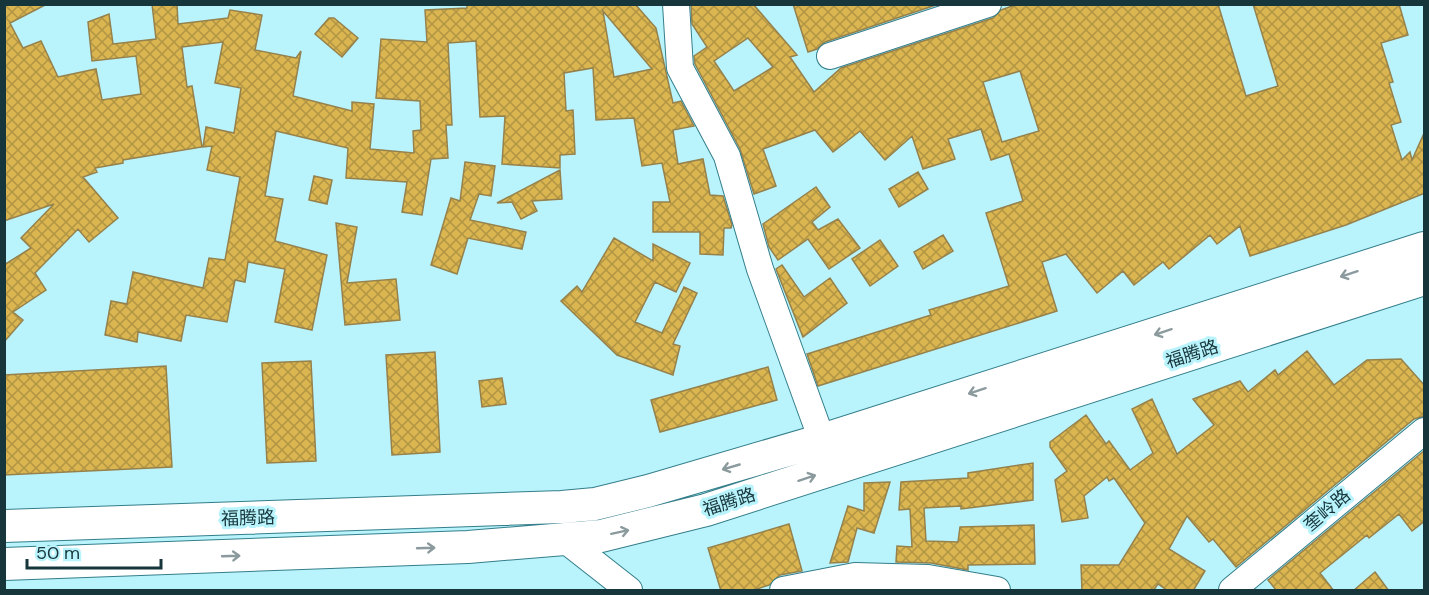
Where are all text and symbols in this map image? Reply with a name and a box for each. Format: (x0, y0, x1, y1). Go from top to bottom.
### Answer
one-way arrow (1340, 269, 1359, 280)
one-way arrow (1154, 327, 1173, 338)
street label: 福腾路 (1163, 334, 1221, 374)
one-way arrow (968, 386, 987, 397)
one-way arrow (722, 462, 741, 473)
one-way arrow (797, 472, 816, 483)
street label: 福腾路 (700, 482, 758, 522)
street label: 奎岭路 (1299, 483, 1355, 537)
street label: 福腾路 (221, 505, 275, 531)
one-way arrow (610, 526, 629, 538)
scale bar (27, 532, 160, 570)
text: 50 m (36, 541, 80, 565)
one-way arrow (415, 543, 435, 554)
one-way arrow (220, 550, 240, 561)

